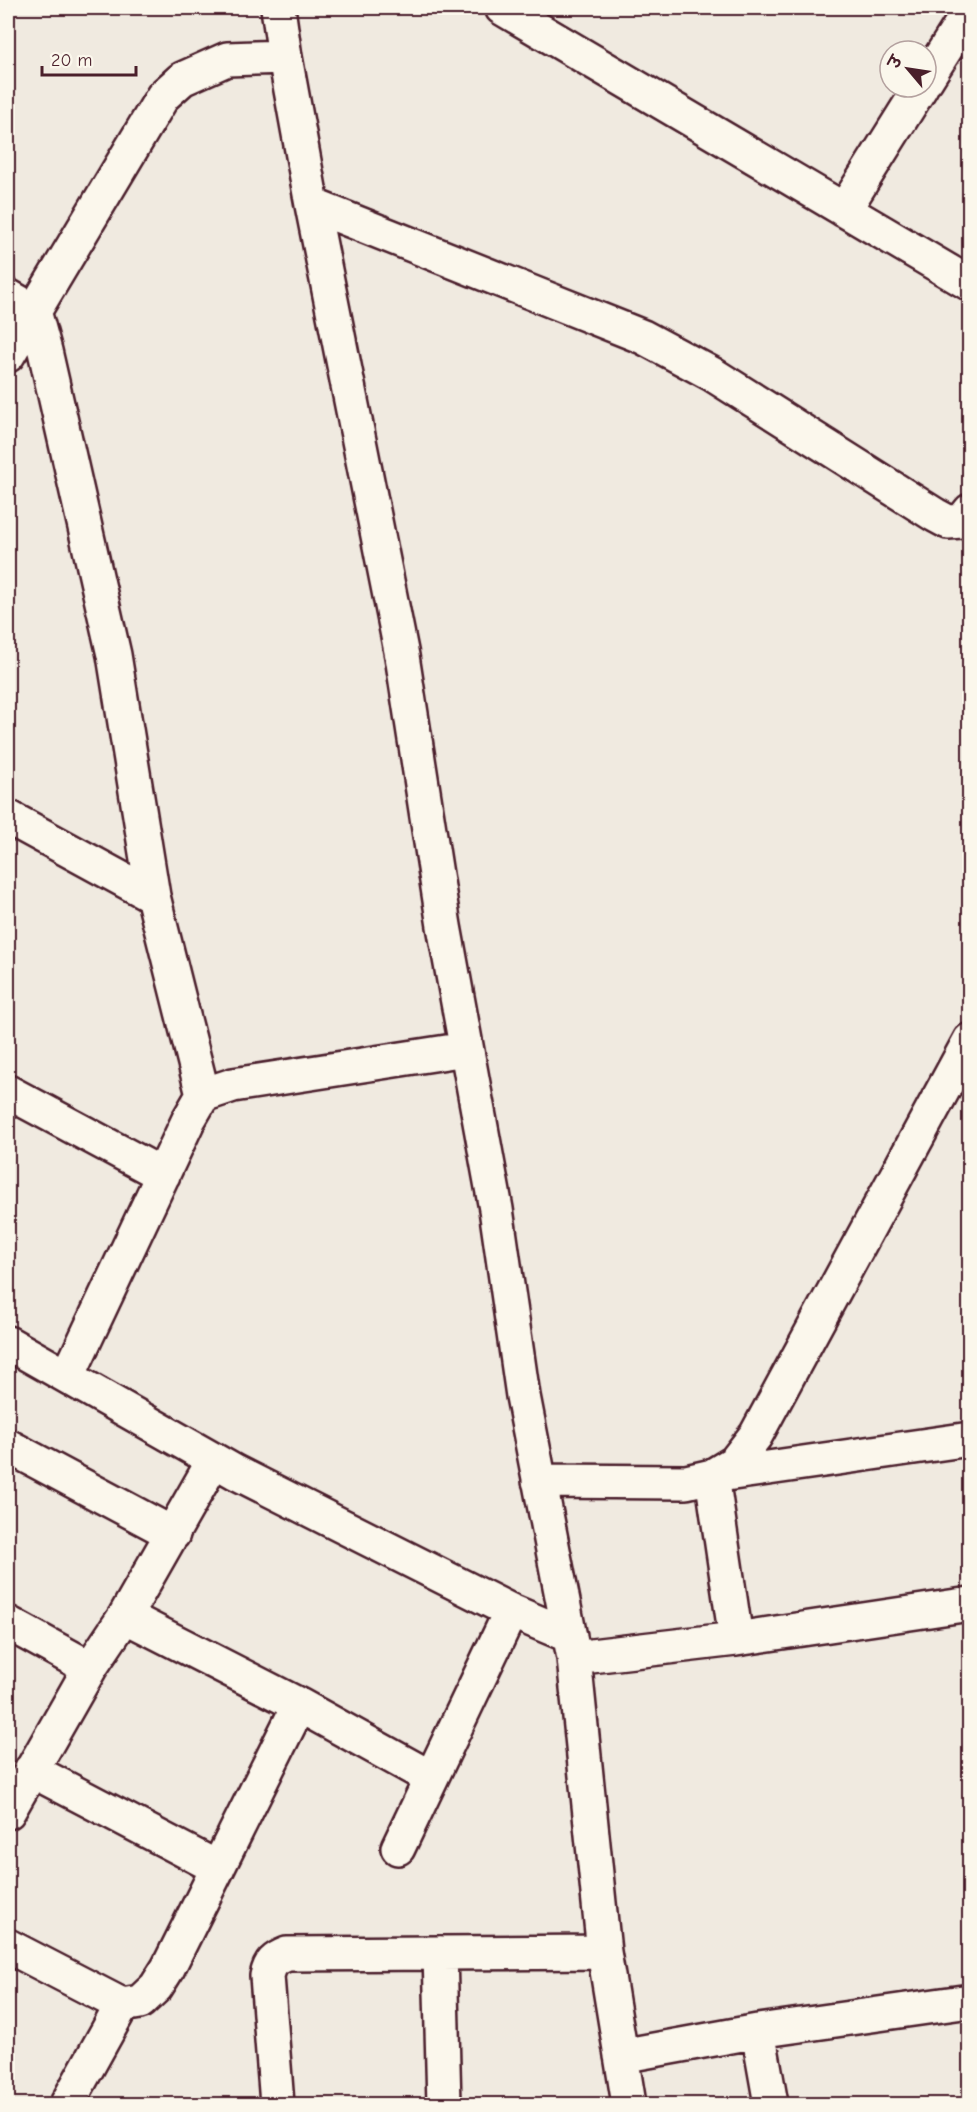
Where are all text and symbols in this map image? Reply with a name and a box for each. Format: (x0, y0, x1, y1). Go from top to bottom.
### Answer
scale bar (42, 39, 136, 77)
north arrow (878, 39, 938, 99)
text: 20 m (51, 50, 92, 71)
text: उ (884, 52, 907, 73)

